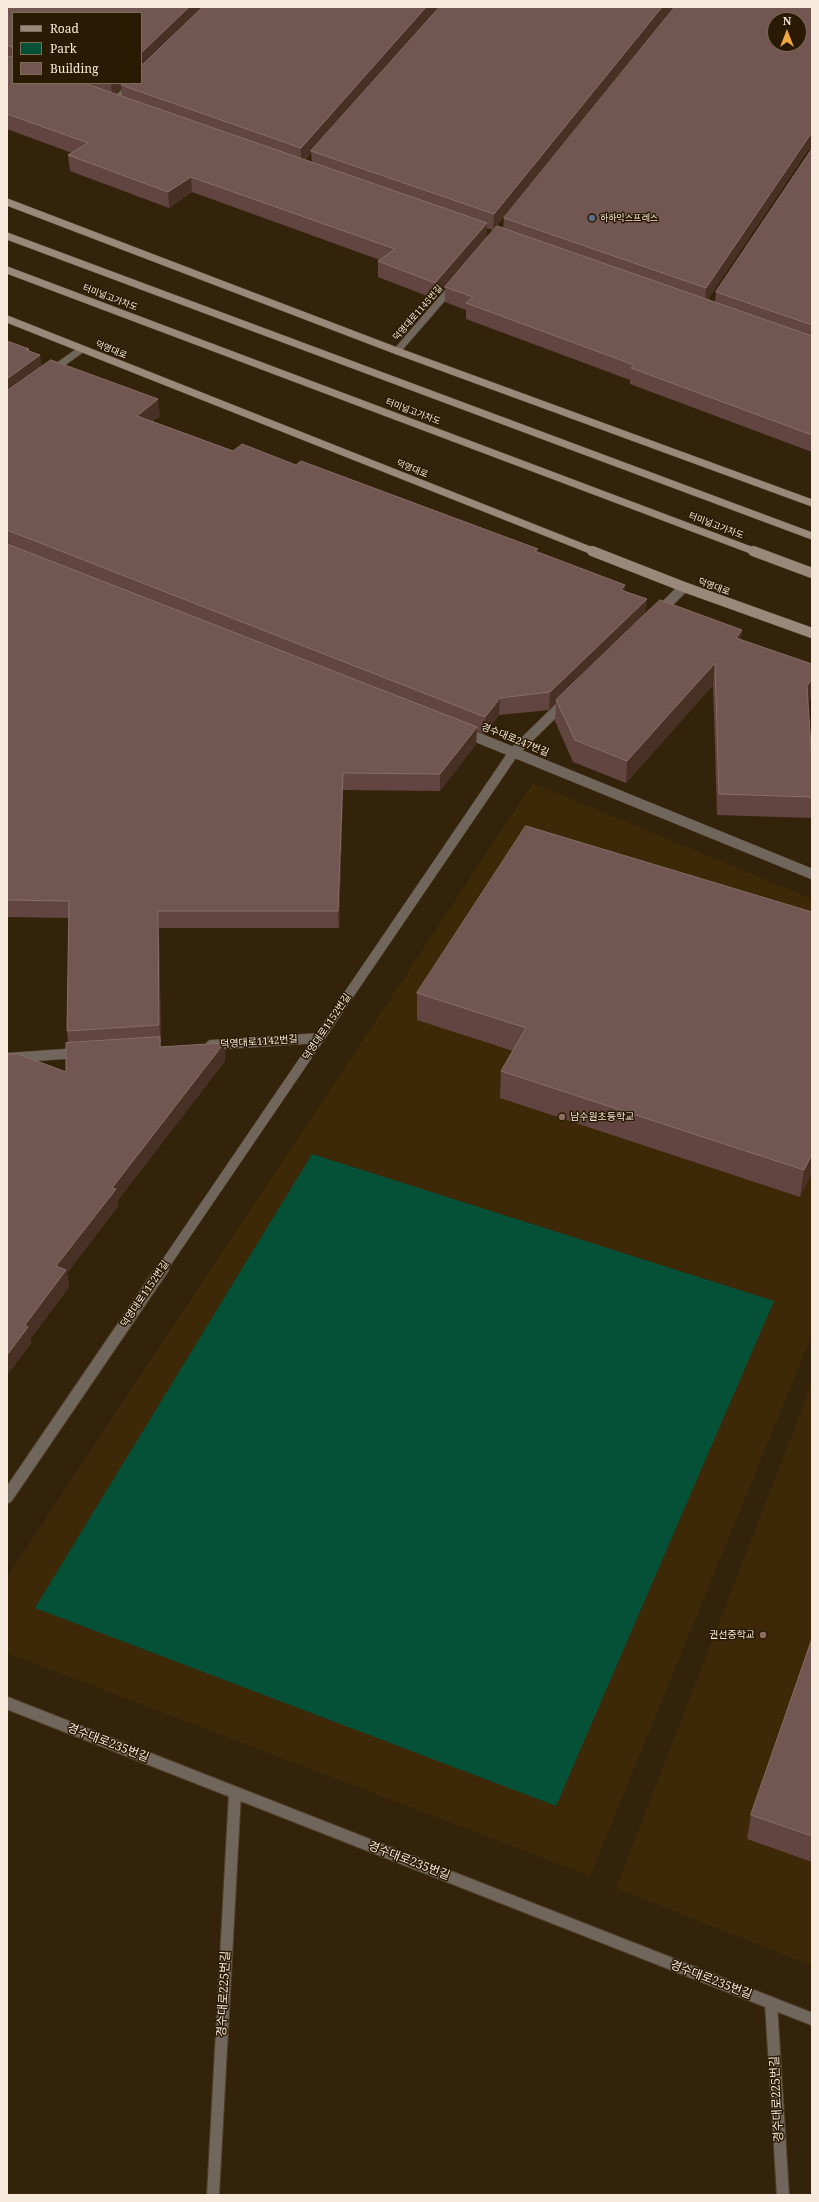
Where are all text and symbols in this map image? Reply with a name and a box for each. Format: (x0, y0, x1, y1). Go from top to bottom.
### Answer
legend (12, 12, 142, 84)
north arrow (767, 12, 807, 52)
text: N (783, 13, 791, 28)
text: Road (50, 20, 79, 37)
text: Park (50, 40, 77, 57)
text: Building (50, 60, 98, 77)
marker: 하하익스프레스 (587, 213, 597, 223)
place label: 하하익스프레스 (600, 213, 658, 223)
street label: 터미널고가차도 (81, 283, 139, 313)
street label: 덕영대로1145번길 (391, 283, 445, 343)
street label: 덕영대로 (94, 339, 128, 361)
street label: 터미널고가차도 (384, 397, 442, 427)
street label: 덕영대로 (395, 458, 429, 480)
street label: 터미널고가차도 (687, 511, 745, 541)
street label: 덕영대로 (697, 576, 731, 598)
street label: 경수대로247번길 (479, 721, 551, 759)
street label: 덕영대로1152번길 (300, 991, 354, 1063)
street label: 덕영대로1142번길 (220, 1033, 298, 1051)
place label: 남수원초등학교 (570, 1111, 634, 1123)
marker: 남수원초등학교 (557, 1112, 567, 1122)
street label: 덕영대로1152번길 (118, 1258, 172, 1330)
place label: 권선중학교 (709, 1629, 755, 1641)
marker: 권선중학교 (758, 1630, 768, 1640)
street label: 경수대로235번길 (65, 1721, 151, 1765)
street label: 경수대로235번길 (366, 1839, 452, 1883)
street label: 경수대로225번길 (215, 1951, 233, 2037)
street label: 경수대로235번길 (668, 1958, 754, 2002)
street label: 경수대로225번길 (768, 2056, 786, 2142)

